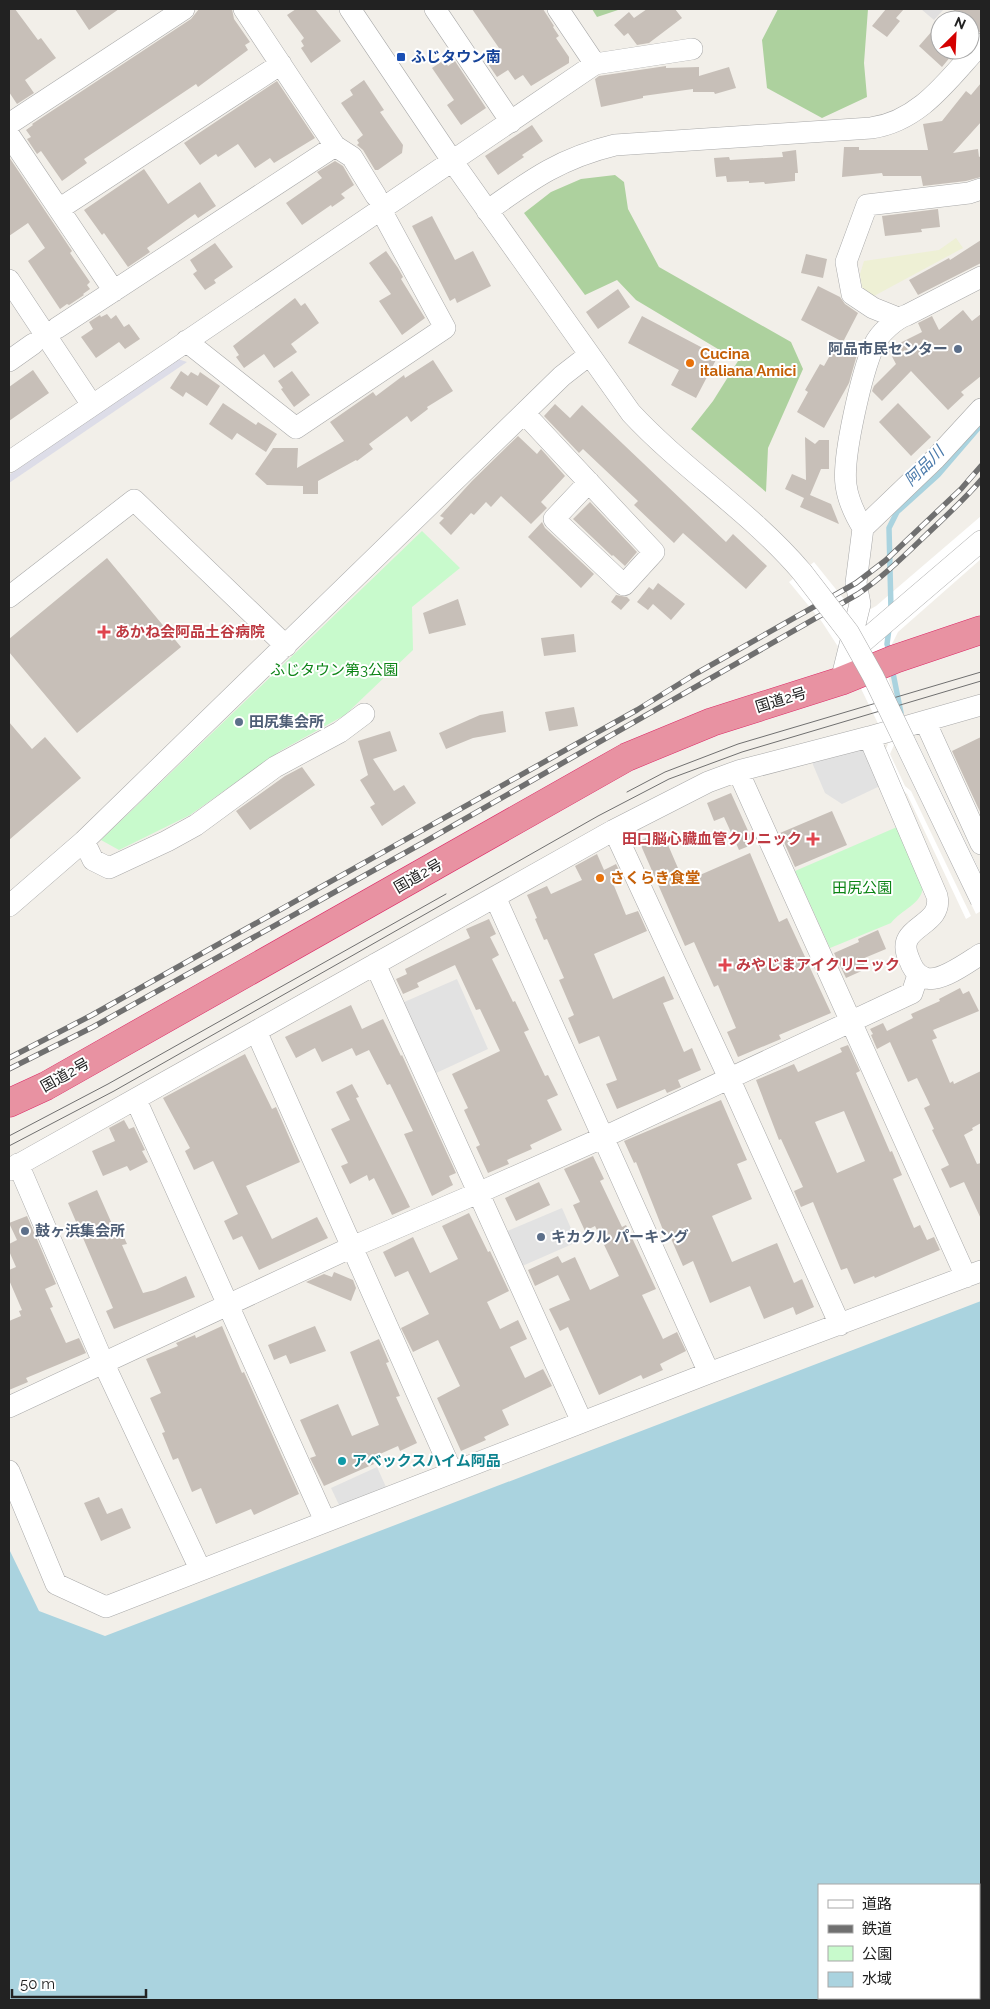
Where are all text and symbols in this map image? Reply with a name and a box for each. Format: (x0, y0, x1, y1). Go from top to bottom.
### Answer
north arrow (930, 10, 980, 60)
text: N (952, 14, 968, 33)
place label: ふじタウン南 (411, 48, 501, 66)
marker: ふじタウン南 (395, 51, 407, 63)
place label: 阿品市民センター (828, 340, 948, 358)
marker: 阿品市民センター (952, 343, 964, 355)
place label: Cucina italiana Amici (700, 345, 796, 380)
marker: Cucina italiana Amici (684, 357, 696, 369)
water label: 阿品川 (900, 441, 949, 490)
place label: あかね会阿品土谷病院 (115, 623, 265, 641)
marker: あかね会阿品土谷病院 (97, 625, 111, 639)
park label: ふじタウン第3公園 (270, 661, 398, 679)
street label: 国道2号 (753, 684, 809, 716)
place label: 田尻集会所 (249, 713, 324, 731)
marker: 田尻集会所 (233, 716, 245, 728)
place label: 田口脳心臓血管クリニック (622, 830, 802, 848)
marker: 田口脳心臓血管クリニック (806, 832, 820, 846)
street label: 国道2号 (391, 855, 445, 897)
place label: さくらき食堂 (610, 869, 700, 887)
marker: さくらき食堂 (594, 872, 606, 884)
park label: 田尻公園 (832, 879, 892, 897)
place label: みやじまアイクリニック (736, 956, 900, 974)
marker: みやじまアイクリニック (718, 958, 732, 972)
street label: 国道2号 (38, 1054, 92, 1096)
place label: 鼓ヶ浜集会所 (35, 1222, 125, 1240)
marker: 鼓ヶ浜集会所 (19, 1225, 31, 1237)
place label: キカクル パーキング (551, 1228, 689, 1246)
marker: キカクル パーキング (535, 1231, 547, 1243)
place label: アベックスハイム阿品 (352, 1452, 501, 1470)
marker: アベックスハイム阿品 (336, 1455, 348, 1467)
legend (818, 1884, 980, 1999)
text: 道路 (862, 1895, 892, 1913)
text: 鉄道 (862, 1920, 892, 1938)
text: 公園 (862, 1945, 892, 1963)
scale bar (12, 1966, 146, 1998)
text: 水域 (862, 1970, 892, 1988)
text: 50 m (20, 1975, 55, 1993)

